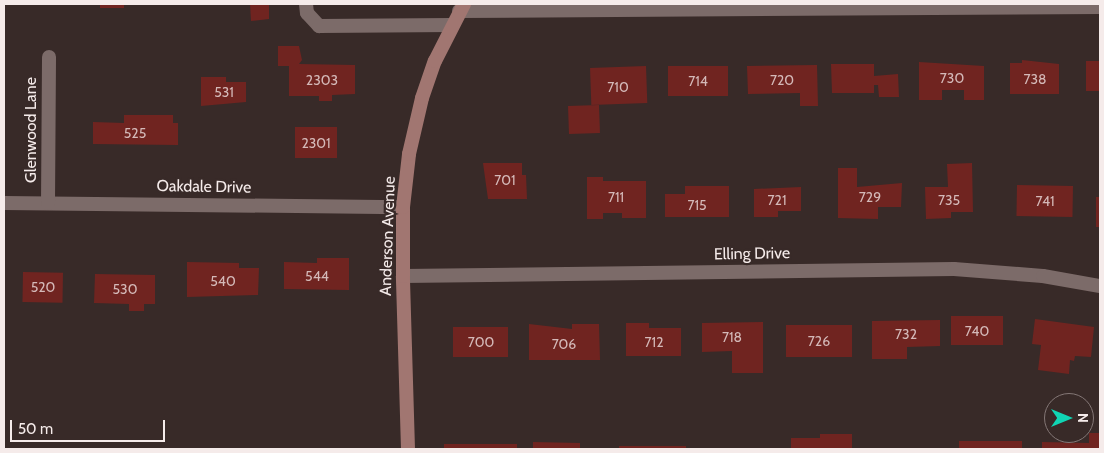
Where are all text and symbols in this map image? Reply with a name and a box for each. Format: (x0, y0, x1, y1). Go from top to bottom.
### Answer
house number: 730 (940, 70, 964, 86)
house number: 738 (1023, 71, 1047, 87)
house number: 2303 (306, 72, 338, 88)
house number: 720 (770, 72, 794, 88)
house number: 714 (688, 73, 708, 89)
street label: Glenwood Lane (21, 77, 41, 183)
house number: 710 (607, 79, 629, 95)
house number: 531 (214, 84, 234, 100)
house number: 525 (124, 125, 146, 141)
house number: 2301 (301, 135, 331, 151)
house number: 701 (494, 172, 516, 188)
street label: Anderson Avenue (376, 176, 400, 296)
street label: Oakdale Drive (157, 177, 251, 197)
house number: 711 (608, 189, 624, 205)
house number: 729 (859, 189, 881, 205)
house number: 721 (768, 192, 786, 208)
house number: 735 (938, 192, 960, 208)
house number: 741 (1035, 193, 1055, 209)
house number: 715 (687, 197, 707, 213)
street label: Elling Drive (714, 244, 790, 264)
house number: 544 (305, 268, 329, 284)
house number: 540 (210, 273, 236, 289)
house number: 520 (31, 279, 55, 295)
house number: 530 (113, 281, 137, 297)
house number: 740 (965, 323, 989, 339)
house number: 732 (895, 326, 917, 342)
house number: 718 (722, 329, 742, 345)
house number: 726 (808, 333, 830, 349)
house number: 700 (468, 334, 494, 350)
house number: 712 (645, 334, 663, 350)
house number: 706 (552, 336, 576, 352)
north arrow (1044, 393, 1094, 443)
scale bar (12, 410, 168, 442)
text: N (1074, 413, 1092, 423)
text: 50 m (18, 420, 53, 438)

